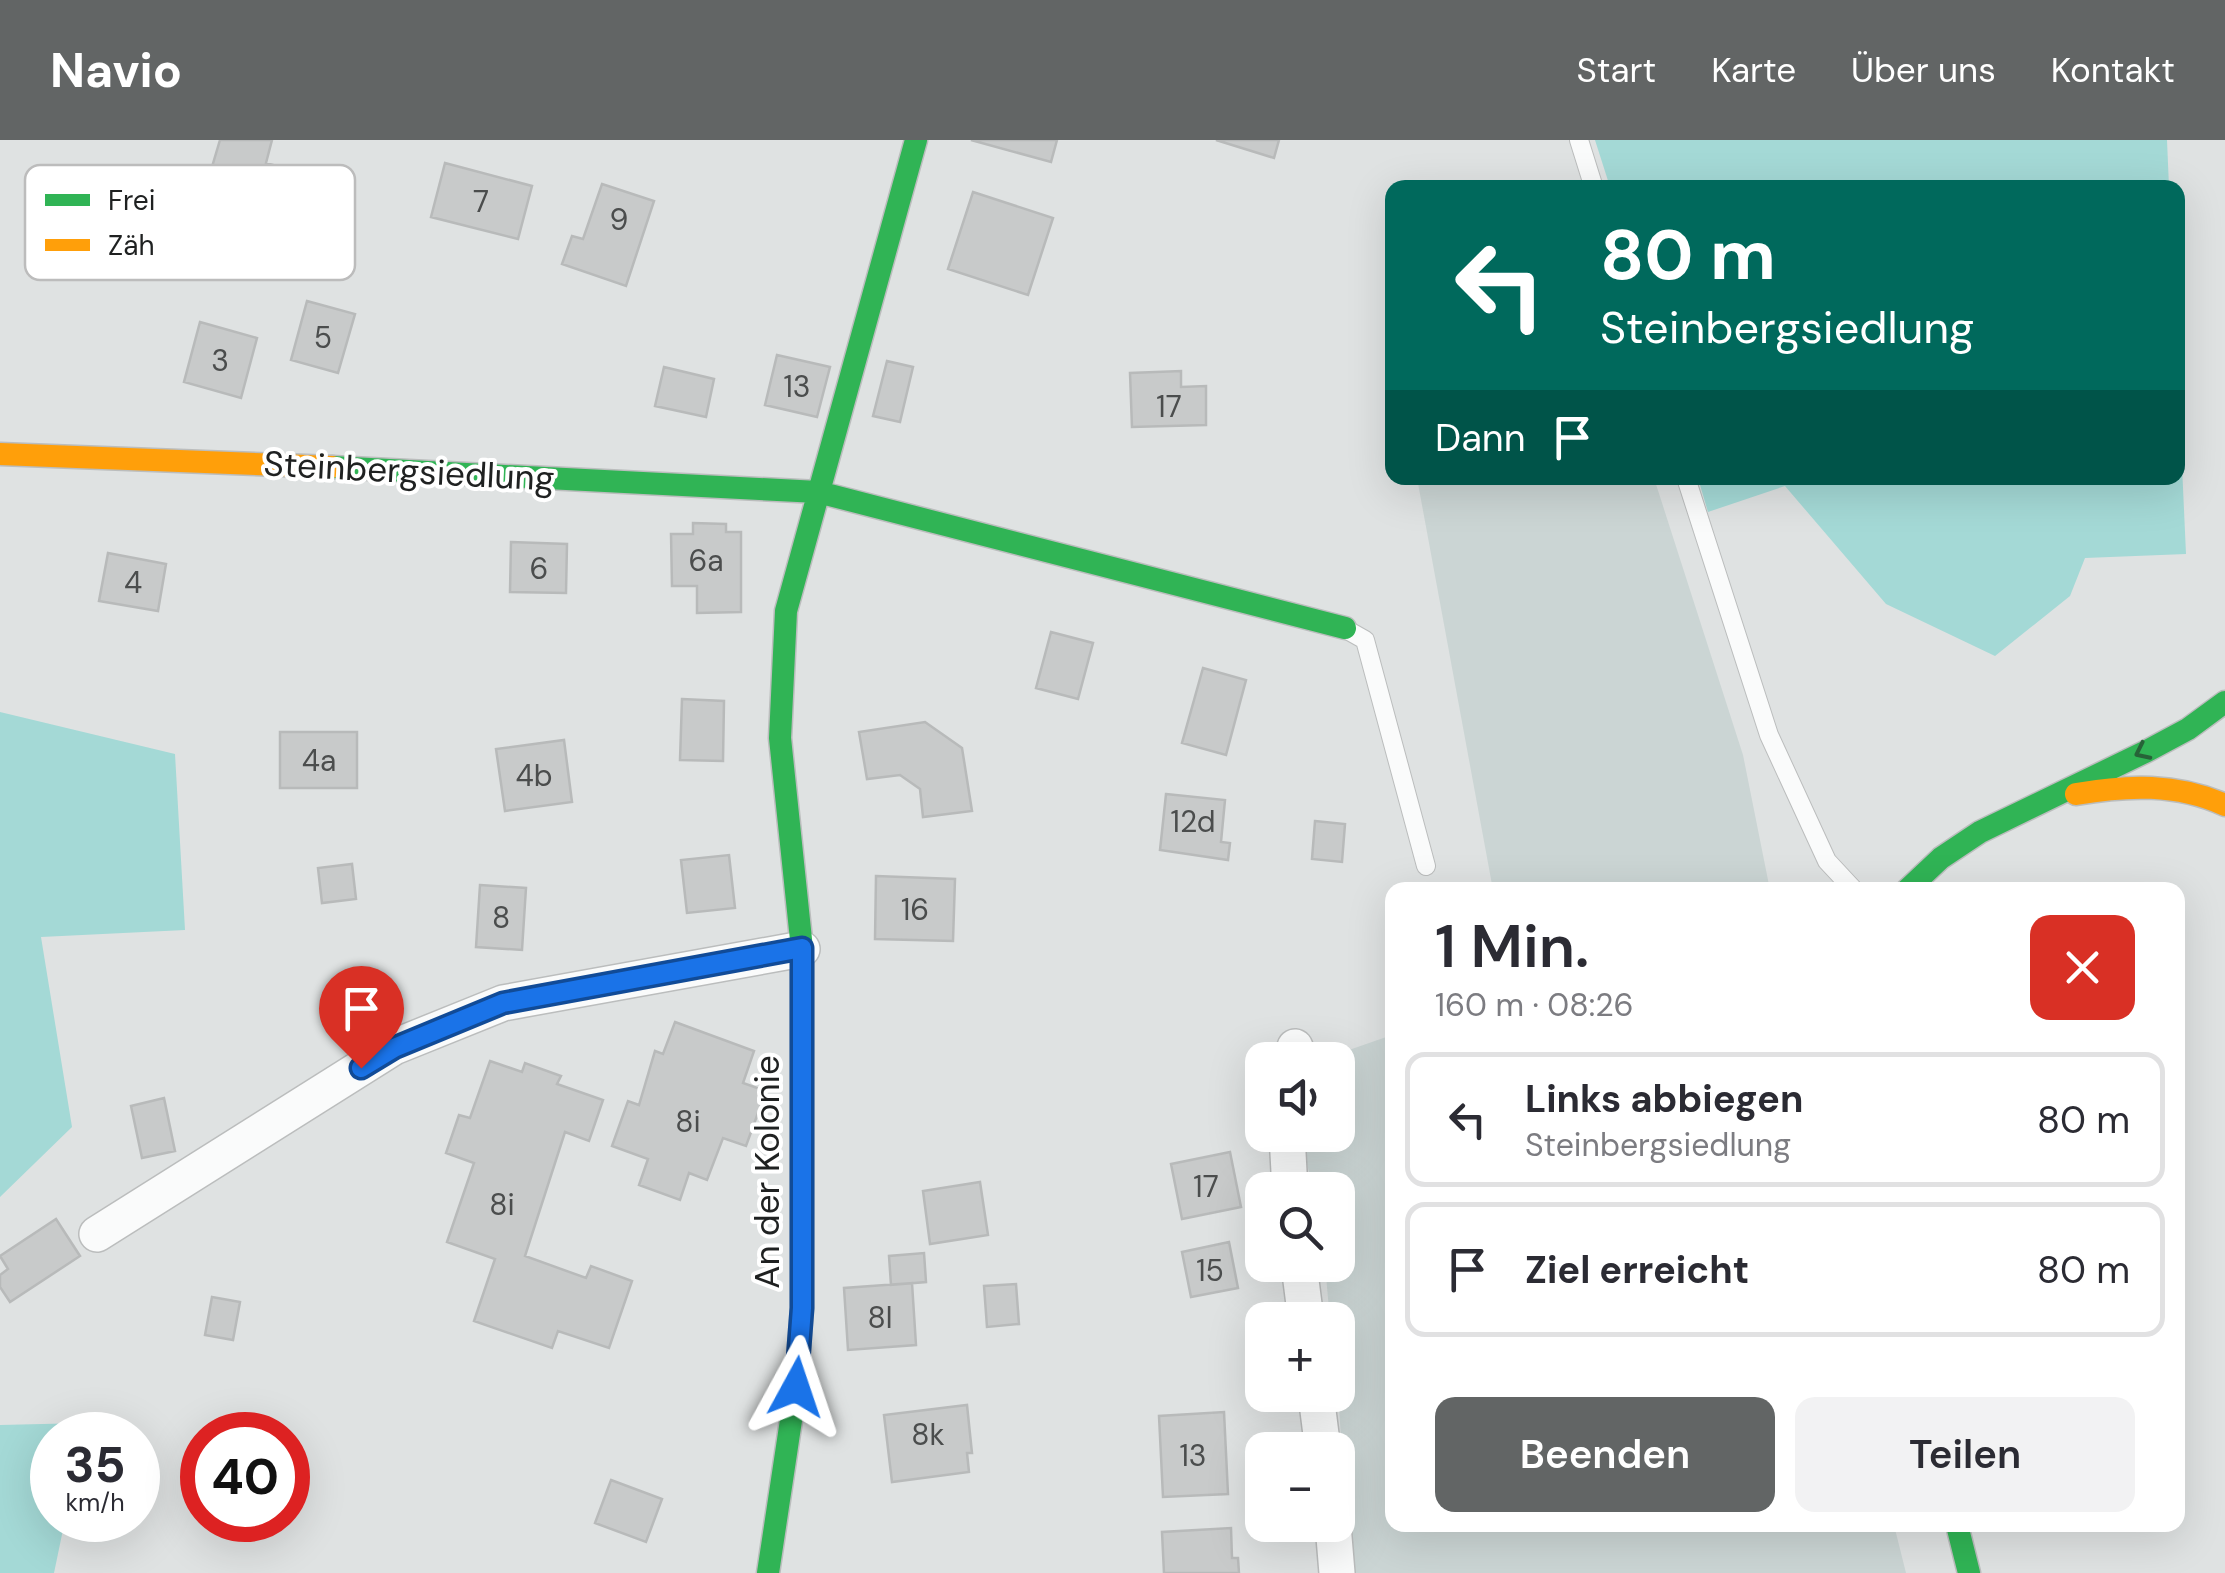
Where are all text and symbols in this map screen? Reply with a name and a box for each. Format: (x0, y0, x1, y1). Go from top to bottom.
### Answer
text: Navio (50, 39, 182, 102)
text: Start (1577, 47, 1656, 93)
text: Karte (1711, 47, 1796, 93)
text: Über uns (1851, 47, 1996, 93)
text: Kontakt (2051, 47, 2175, 93)
legend (25, 165, 355, 280)
text: Frei (108, 182, 155, 219)
house number: 7 (473, 182, 489, 221)
house number: 9 (610, 200, 628, 239)
text: 80 m (1600, 210, 1776, 301)
icon: left (1435, 220, 1565, 350)
text: Zäh (108, 227, 154, 264)
text: Steinbergsiedlung (1600, 298, 1974, 357)
house number: 5 (314, 318, 332, 357)
house number: 3 (211, 341, 229, 380)
house number: 13 (783, 367, 811, 406)
house number: 17 (1156, 387, 1182, 426)
icon: arrive (1545, 410, 1600, 465)
text: Dann (1435, 413, 1525, 463)
street label: Steinbergsiedlung (262, 440, 556, 502)
house number: 6a (688, 541, 724, 580)
house number: 6 (530, 549, 548, 588)
house number: 4 (124, 563, 142, 602)
one-way arrow (2134, 739, 2152, 759)
house number: 4a (302, 741, 336, 780)
house number: 4b (516, 756, 553, 795)
house number: 12d (1171, 802, 1215, 841)
house number: 16 (901, 890, 929, 929)
house number: 8 (492, 898, 510, 937)
text: 1 Min. (1435, 907, 1589, 986)
button: close (2030, 915, 2135, 1020)
pin (319, 966, 404, 1069)
icon: arrive (334, 981, 389, 1036)
text: 160 m · 08:26 (1435, 984, 1634, 1026)
map controls (1245, 1042, 1355, 1542)
button: sound (1245, 1042, 1355, 1152)
street label: An der Kolonie (744, 1055, 790, 1289)
text: Links abbiegen (1525, 1074, 1803, 1124)
icon: left (1440, 1092, 1495, 1147)
text: 80 m (2037, 1095, 2130, 1145)
house number: 8i (675, 1102, 701, 1141)
text: Steinbergsiedlung (1525, 1124, 1791, 1166)
house number: 17 (1193, 1167, 1219, 1206)
button: search (1245, 1172, 1355, 1282)
house number: 8i (489, 1185, 515, 1224)
icon: arrive (1440, 1242, 1495, 1297)
text: Ziel erreicht (1525, 1245, 1749, 1295)
text: 80 m (2037, 1245, 2130, 1295)
house number: 15 (1196, 1251, 1224, 1290)
house number: 8l (868, 1298, 892, 1337)
button: + (1245, 1302, 1355, 1412)
position arrow (744, 1335, 848, 1439)
button: Beenden (1435, 1397, 1775, 1512)
button: Teilen (1795, 1397, 2135, 1512)
speed limit sign: 40 (180, 1412, 310, 1542)
house number: 8k (911, 1415, 945, 1454)
text: 35 (64, 1432, 126, 1498)
button: − (1245, 1432, 1355, 1542)
house number: 13 (1179, 1436, 1207, 1475)
text: km/h (65, 1486, 125, 1519)

